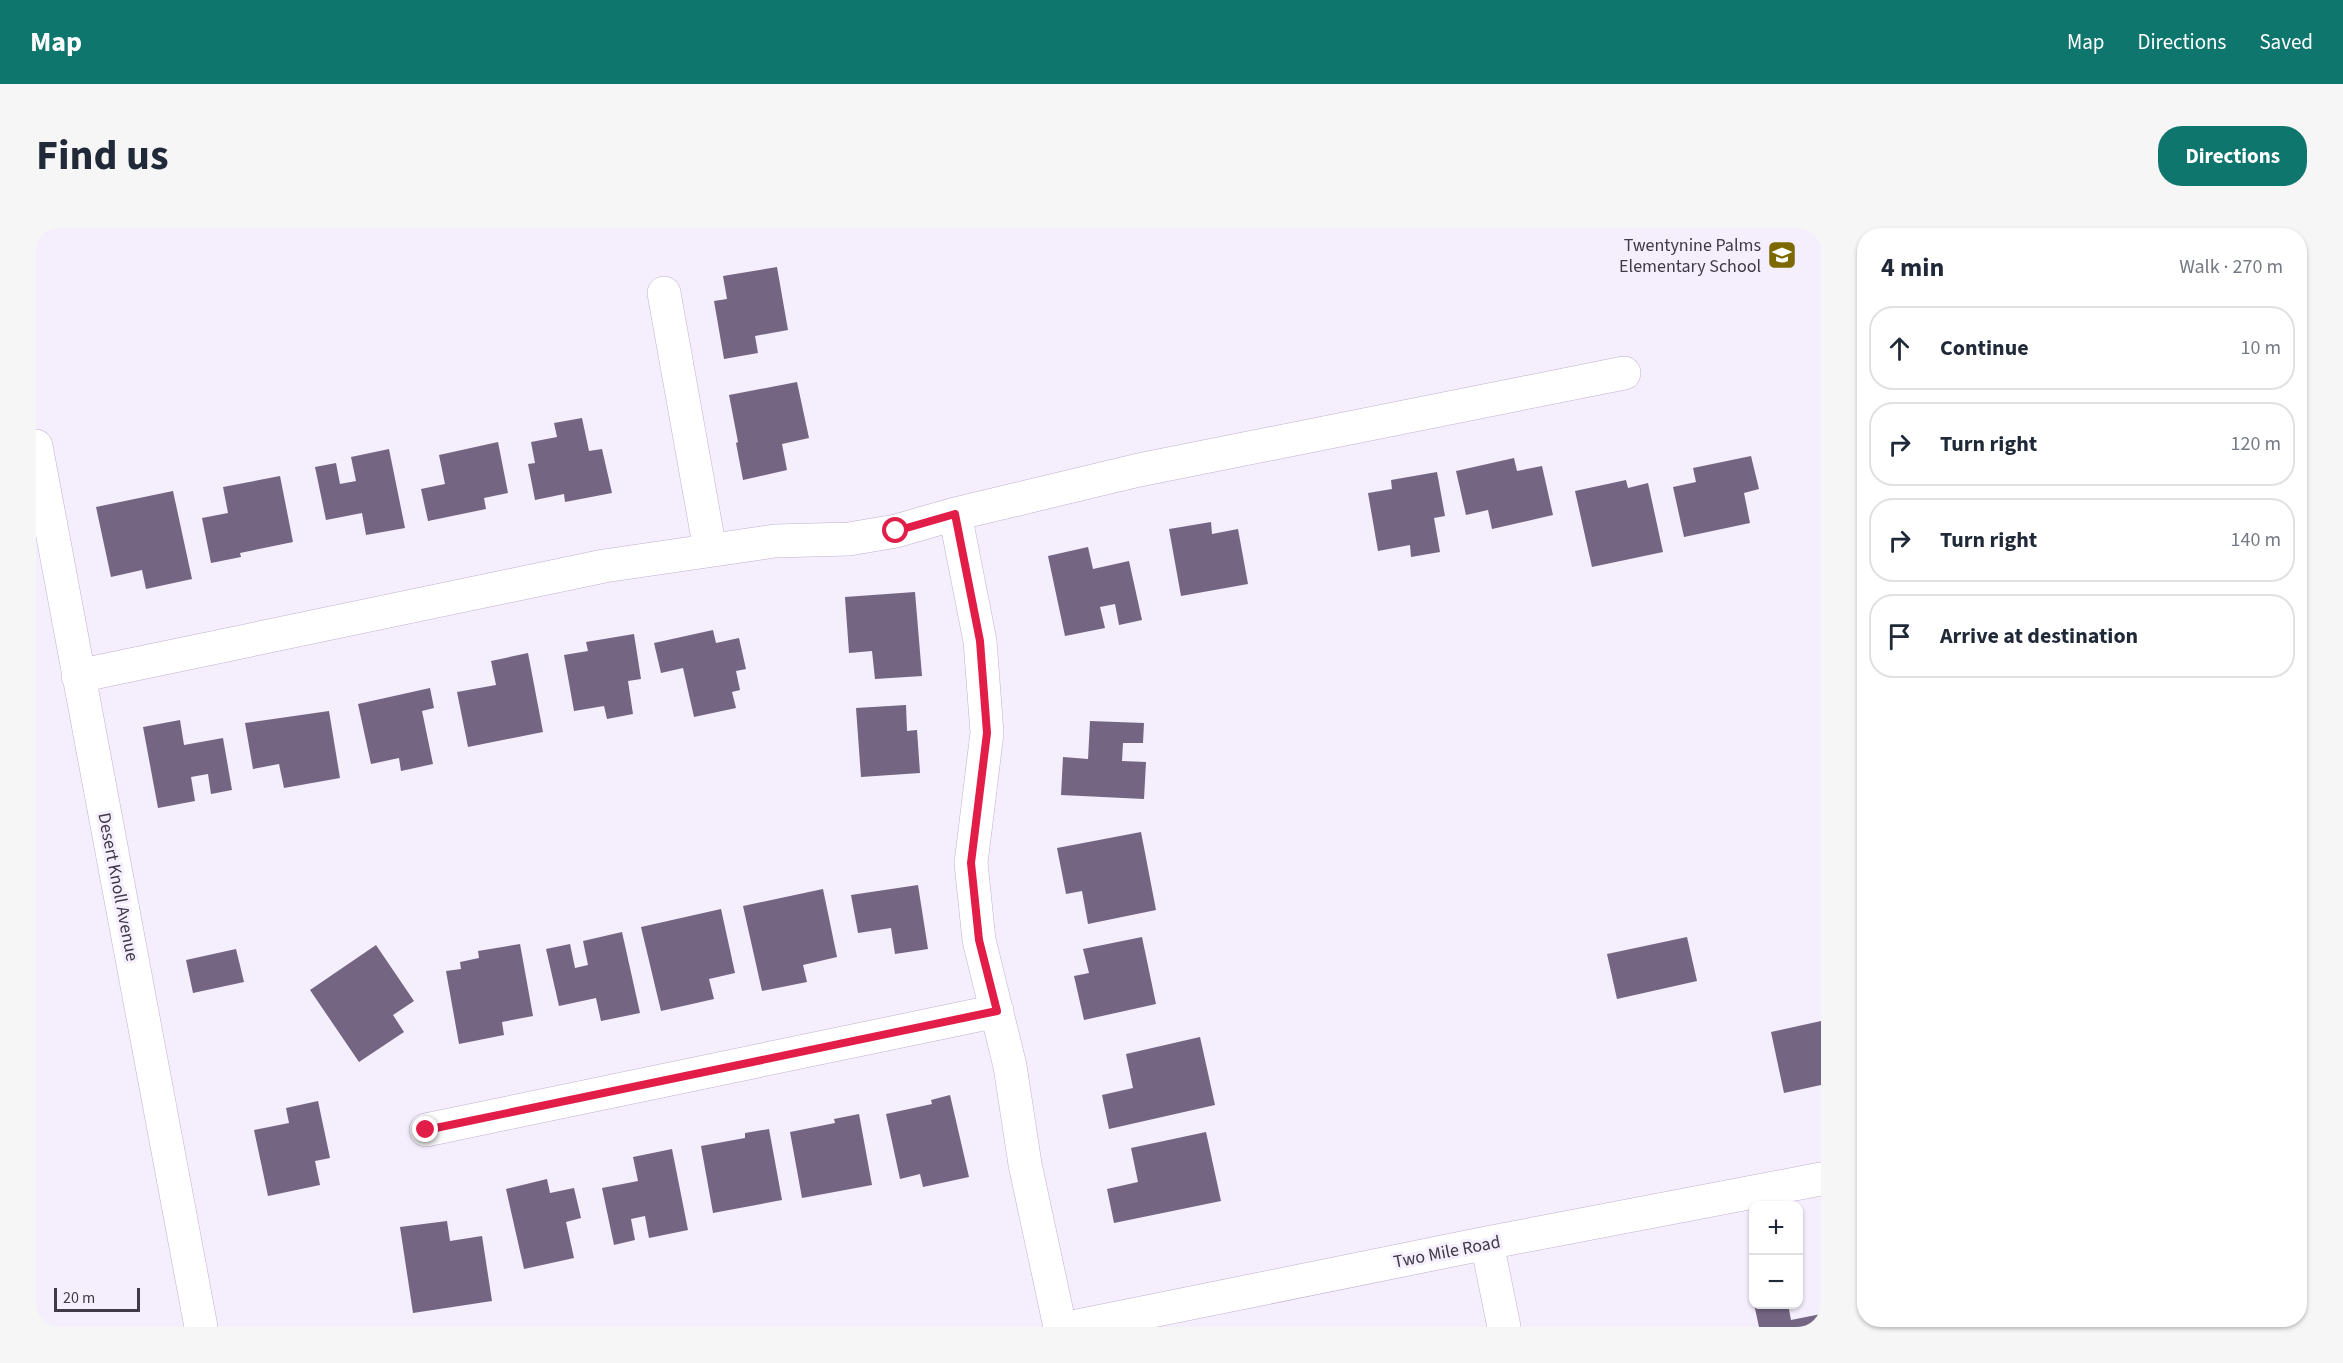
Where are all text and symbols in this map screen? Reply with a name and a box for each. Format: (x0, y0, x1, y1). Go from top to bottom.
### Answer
text: Map (30, 22, 82, 62)
text: Map (2067, 27, 2105, 57)
text: Directions (2138, 27, 2226, 57)
text: Saved (2259, 27, 2313, 57)
text: Find us (36, 126, 169, 186)
button: Directions (2158, 126, 2307, 186)
place label: Twentynine Palms Elementary School (1619, 233, 1761, 279)
school or university icon: Twentynine Palms Elementary School (1766, 239, 1798, 271)
text: 4 min (1881, 249, 1944, 286)
text: Walk · 270 m (2179, 253, 2283, 281)
icon: ahead (1883, 332, 1916, 365)
text: Continue (1940, 332, 2029, 364)
text: 10 m (2241, 334, 2281, 362)
icon: right (1883, 428, 1916, 461)
text: Turn right (1940, 428, 2037, 460)
text: 120 m (2231, 430, 2281, 458)
route start (882, 517, 908, 543)
icon: right (1883, 524, 1916, 557)
text: Turn right (1940, 524, 2037, 556)
text: 140 m (2231, 526, 2281, 554)
icon: arrive (1883, 620, 1916, 653)
text: Arrive at destination (1940, 620, 2138, 652)
street label: Desert Knoll Avenue (91, 811, 145, 963)
route end (412, 1116, 438, 1142)
map controls (1749, 1201, 1803, 1309)
button: + (1749, 1201, 1803, 1255)
street label: Two Mile Road (1391, 1229, 1503, 1275)
button: − (1749, 1255, 1803, 1309)
scale bar (54, 1285, 140, 1312)
text: 20 m (63, 1287, 95, 1309)

